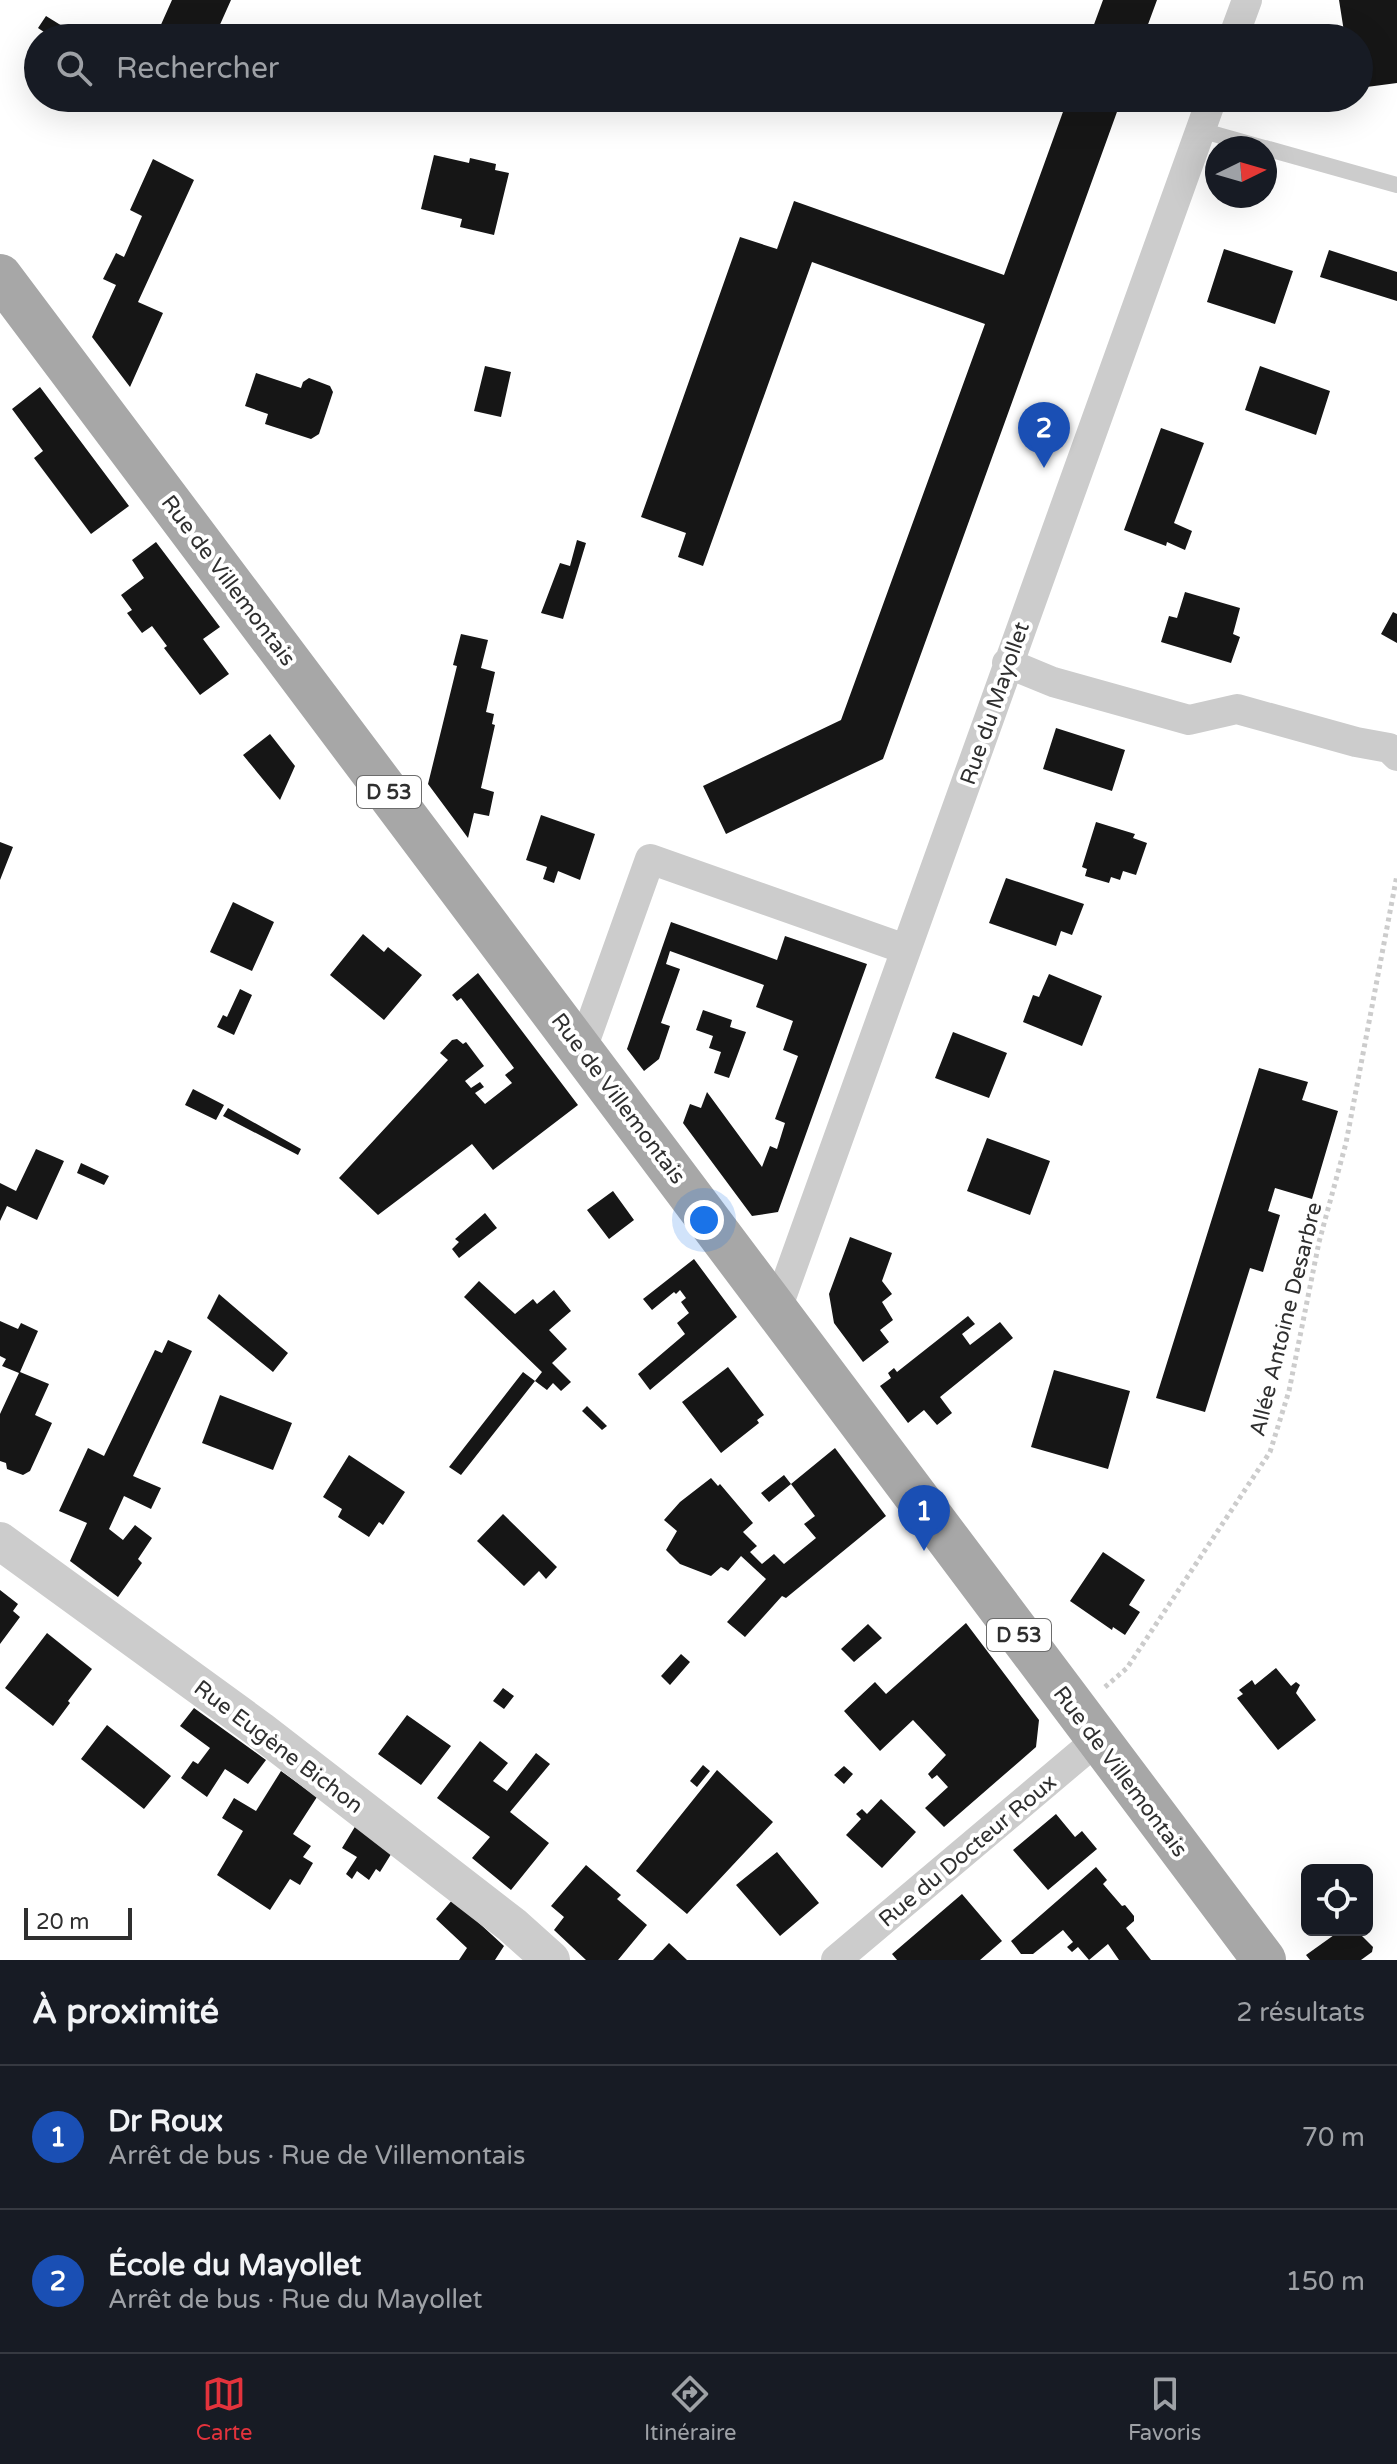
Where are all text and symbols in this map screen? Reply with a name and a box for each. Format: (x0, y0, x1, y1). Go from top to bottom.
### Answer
search box (24, 24, 1373, 112)
icon: search (52, 46, 96, 90)
text: Rechercher (116, 50, 279, 87)
north arrow (1205, 136, 1277, 208)
pin: 2 (1018, 402, 1070, 468)
street label: Rue de Villemontais (156, 490, 301, 671)
street label: Rue du Mayollet (955, 618, 1035, 788)
road number: D 53 (357, 776, 421, 808)
street label: Rue de Villemontais (546, 1008, 691, 1189)
your location (684, 1200, 724, 1240)
street label: Allée Antoine Desarbre (1244, 1200, 1328, 1439)
pin: 1 (898, 1485, 950, 1551)
road number: D 53 (987, 1619, 1051, 1651)
street label: Rue Eugène Bichon (189, 1675, 368, 1819)
street label: Rue de Villemontais (1048, 1681, 1193, 1862)
street label: Rue du Docteur Roux (874, 1769, 1062, 1933)
map controls (1301, 1864, 1373, 1936)
button: locate (1301, 1864, 1373, 1936)
scale bar (24, 1904, 132, 1940)
text: 20 m (36, 1909, 90, 1935)
text: À proximité (32, 1992, 219, 2033)
text: 2 résultats (1236, 1997, 1365, 2028)
text: Dr Roux (108, 2103, 223, 2140)
text: 1 (50, 2122, 66, 2153)
text: 70 m (1302, 2122, 1365, 2153)
text: Arrêt de bus · Rue de Villemontais (108, 2140, 525, 2171)
text: École du Mayollet (108, 2247, 361, 2284)
text: 2 (50, 2266, 66, 2297)
text: 150 m (1285, 2266, 1365, 2297)
text: Arrêt de bus · Rue du Mayollet (108, 2284, 483, 2315)
tab: Carte (196, 2372, 253, 2446)
tab: Itinéraire (644, 2372, 737, 2446)
tab: Favoris (1128, 2372, 1201, 2446)

